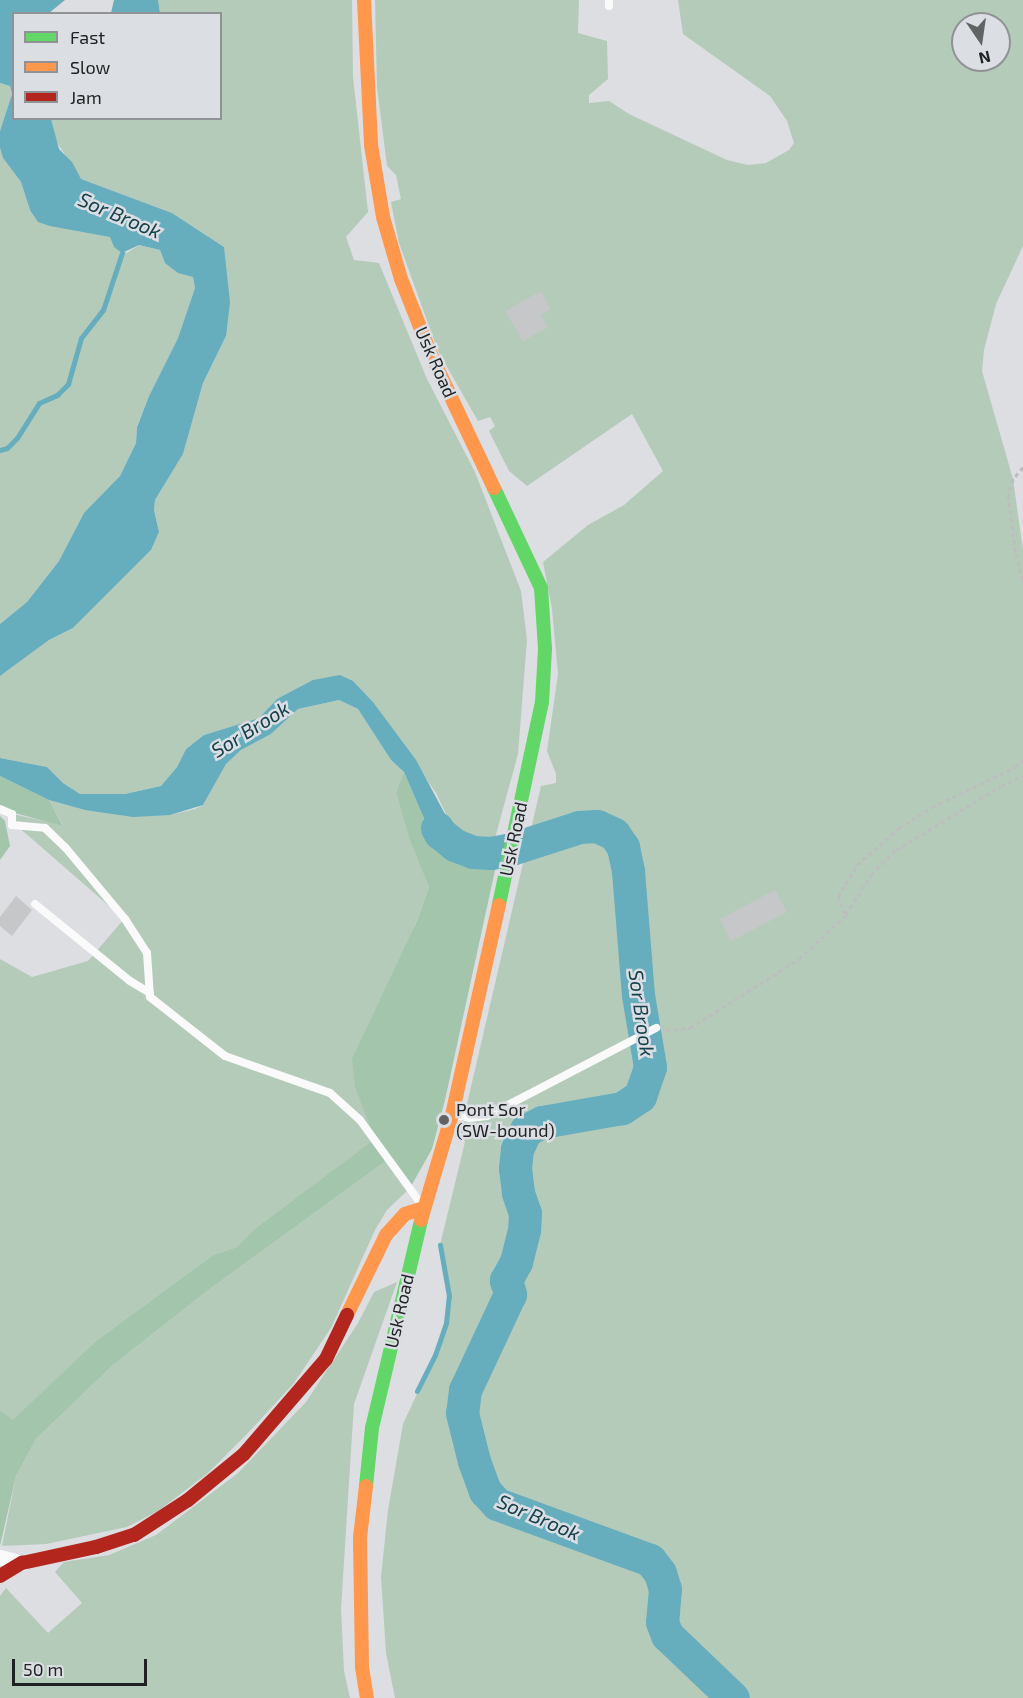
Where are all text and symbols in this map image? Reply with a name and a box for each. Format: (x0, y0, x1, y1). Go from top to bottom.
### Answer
legend (12, 12, 222, 120)
north arrow (951, 12, 1011, 72)
text: Fast (70, 26, 105, 48)
text: N (977, 48, 992, 69)
text: Slow (70, 56, 110, 78)
text: Jam (70, 86, 102, 108)
water label: Sor Brook (75, 187, 165, 243)
street label: Usk Road (411, 323, 461, 401)
water label: Sor Brook (206, 696, 294, 762)
street label: Usk Road (495, 800, 531, 878)
water label: Sor Brook (624, 968, 660, 1058)
place label: Pont Sor (SW-bound) (456, 1099, 555, 1142)
marker: Pont Sor (SW-bound) (437, 1113, 451, 1127)
street label: Usk Road (380, 1272, 418, 1350)
water label: Sor Brook (494, 1489, 584, 1545)
scale bar (15, 1647, 150, 1685)
text: 50 m (23, 1658, 63, 1680)

